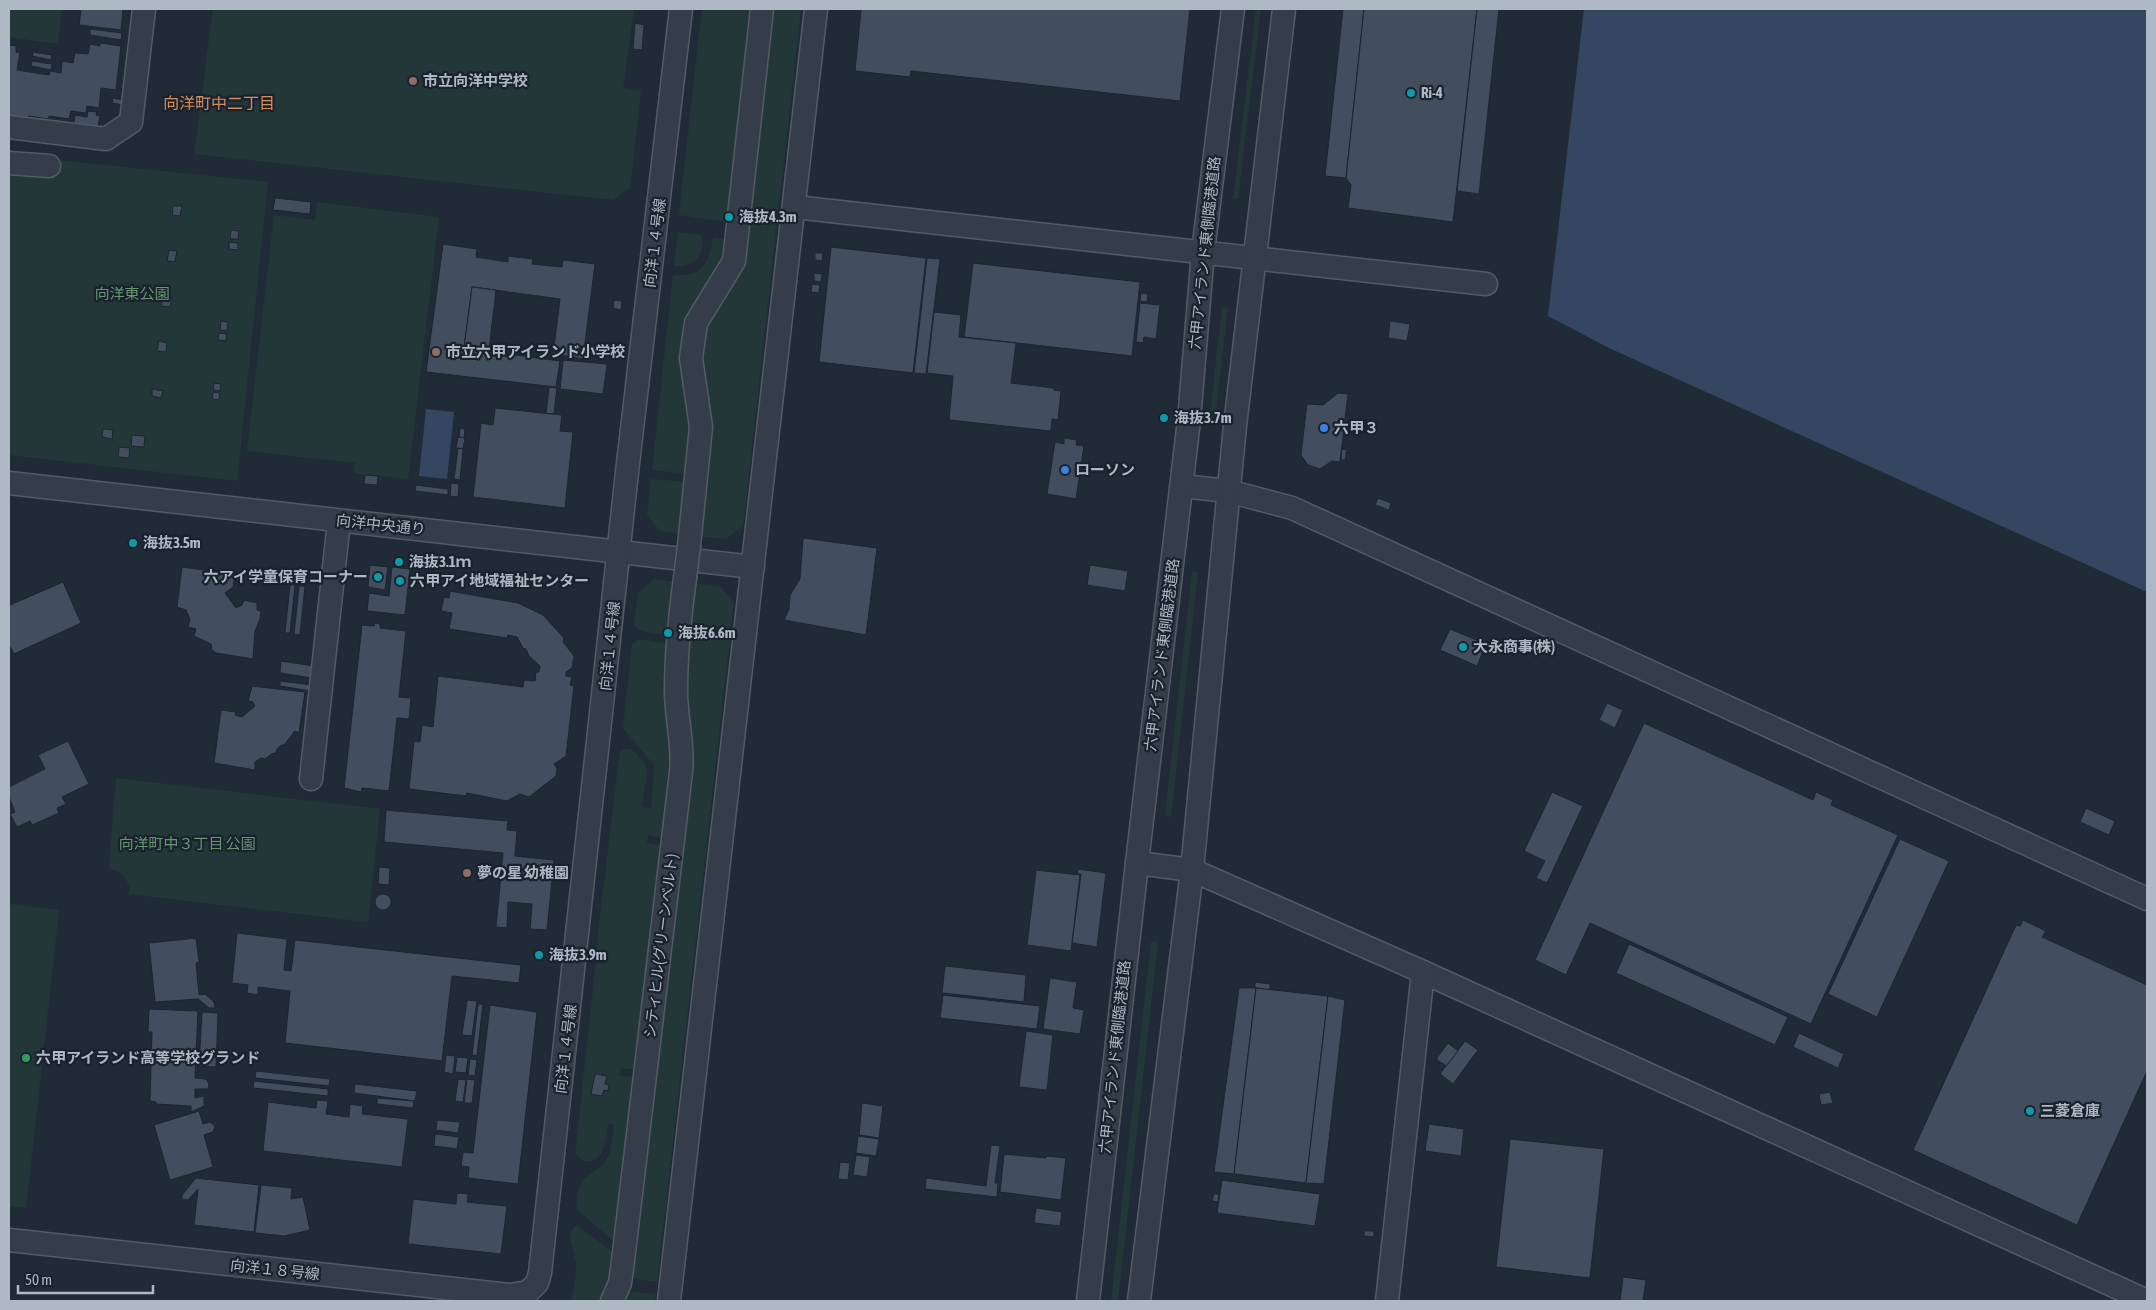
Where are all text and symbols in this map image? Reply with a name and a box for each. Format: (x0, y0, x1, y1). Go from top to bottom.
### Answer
place label: 市立向洋中学校 (423, 72, 528, 89)
marker: 市立向洋中学校 (407, 75, 419, 87)
place label: Ri-4 (1421, 84, 1443, 101)
marker: Ri-4 (1405, 87, 1417, 99)
district label: 向洋町中二丁目 (163, 94, 275, 112)
street label: 六甲アイランド東側臨港道路 (1186, 155, 1223, 350)
street label: 向洋１４号線 (641, 197, 668, 289)
place label: 海抜4.3m (739, 208, 797, 225)
marker: 海抜4.3m (723, 211, 735, 223)
park label: 向洋東公園 (94, 285, 170, 302)
place label: 市立六甲アイランド小学校 (446, 343, 625, 360)
marker: 市立六甲アイランド小学校 (430, 346, 442, 358)
place label: 海抜3.7m (1174, 409, 1232, 426)
marker: 海抜3.7m (1158, 412, 1170, 424)
place label: 六甲３ (1334, 419, 1379, 436)
marker: 六甲３ (1318, 422, 1330, 434)
place label: ローソン (1075, 461, 1135, 478)
marker: ローソン (1059, 464, 1071, 476)
street label: 向洋中央通り (335, 511, 427, 538)
place label: 海抜3.5m (143, 534, 201, 551)
marker: 海抜3.5m (127, 537, 139, 549)
place label: 海抜3.1ｍ (409, 553, 471, 570)
marker: 海抜3.1ｍ (393, 556, 405, 568)
street label: 六甲アイランド東側臨港道路 (1141, 557, 1182, 752)
place label: 六アイ学童保育コーナー (204, 568, 368, 585)
marker: 六アイ学童保育コーナー (372, 571, 384, 583)
place label: 六甲アイ地域福祉センター (410, 572, 589, 589)
marker: 六甲アイ地域福祉センター (394, 575, 406, 587)
street label: 向洋１４号線 (596, 600, 623, 692)
place label: 海抜6.6m (678, 624, 736, 641)
marker: 海抜6.6m (662, 627, 674, 639)
place label: 大永商事(株) (1473, 638, 1555, 655)
marker: 大永商事(株) (1457, 641, 1469, 653)
park label: 向洋町中３丁目 公園 (118, 835, 256, 852)
street label: シティヒル(グリーンベルト) (641, 853, 680, 1039)
place label: 夢の星 幼稚園 (477, 864, 569, 881)
marker: 夢の星 幼稚園 (461, 867, 473, 879)
place label: 海抜3.9m (549, 946, 607, 963)
marker: 海抜3.9m (533, 949, 545, 961)
street label: 六甲アイランド東側臨港道路 (1096, 959, 1133, 1154)
street label: 向洋１４号線 (552, 1003, 579, 1095)
place label: 六甲アイランド高等学校グランド (36, 1049, 260, 1066)
marker: 六甲アイランド高等学校グランド (20, 1052, 32, 1064)
place label: 三菱倉庫 (2040, 1102, 2100, 1119)
marker: 三菱倉庫 (2024, 1105, 2036, 1117)
street label: 向洋１８号線 (229, 1256, 321, 1283)
scale bar (18, 1262, 152, 1294)
text: 50 m (25, 1271, 52, 1288)

